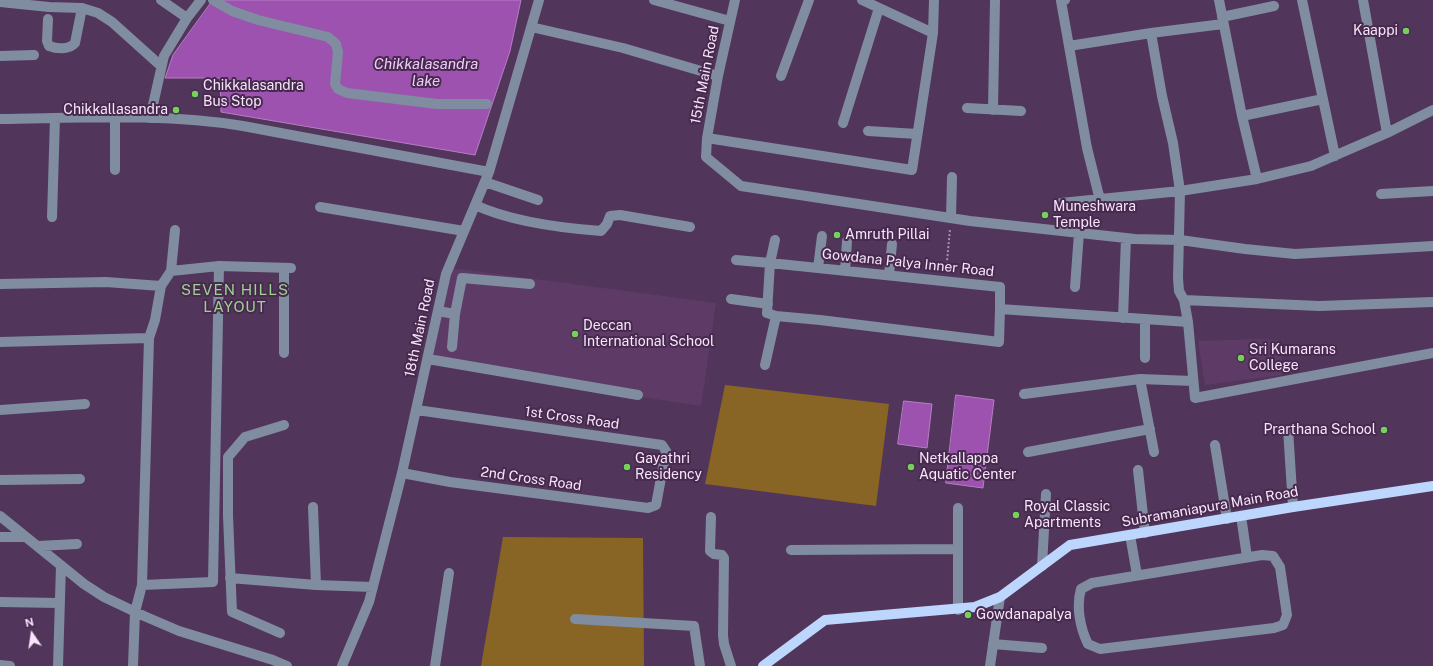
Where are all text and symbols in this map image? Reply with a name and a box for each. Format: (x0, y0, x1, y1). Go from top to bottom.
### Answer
place label: Kaappi (1353, 23, 1398, 39)
street label: 15th Main Road (687, 24, 723, 126)
marker: Kaappi (1401, 26, 1411, 36)
water label: Chikkalasandra lake (374, 55, 478, 90)
place label: Chikkalasandra Bus Stop (203, 78, 304, 110)
marker: Chikkalasandra Bus Stop (190, 89, 200, 99)
place label: Chikkallasandra (63, 102, 168, 118)
marker: Chikkallasandra (171, 105, 181, 115)
place label: Muneshwara Temple (1053, 199, 1136, 232)
marker: Muneshwara Temple (1040, 210, 1050, 220)
place label: Amruth Pillai (845, 227, 929, 243)
marker: Amruth Pillai (832, 230, 842, 240)
street label: Gowdana Palya Inner Road (821, 246, 995, 280)
street label: 18th Main Road (401, 277, 439, 379)
district label: SEVEN HILLS LAYOUT (181, 281, 289, 316)
place label: Deccan International School (583, 318, 714, 350)
marker: Deccan International School (570, 329, 580, 339)
place label: Sri Kumarans College (1249, 342, 1336, 374)
marker: Sri Kumarans College (1236, 353, 1246, 363)
street label: 1st Cross Road (524, 403, 620, 433)
place label: Prarthana School (1263, 422, 1376, 438)
marker: Prarthana School (1379, 425, 1389, 435)
place label: Gayathri Residency (635, 451, 702, 484)
place label: Netkallappa Aquatic Center (919, 451, 1017, 484)
marker: Gayathri Residency (622, 462, 632, 472)
marker: Netkallappa Aquatic Center (906, 462, 916, 472)
street label: 2nd Cross Road (479, 464, 583, 494)
street label: Subramaniapura Main Road (1120, 483, 1300, 531)
place label: Royal Classic Apartments (1024, 499, 1110, 532)
marker: Royal Classic Apartments (1011, 510, 1021, 520)
place label: Gowdanapalya (976, 607, 1072, 623)
marker: Gowdanapalya (963, 610, 973, 620)
north arrow (12, 614, 52, 654)
text: N (24, 615, 35, 629)

